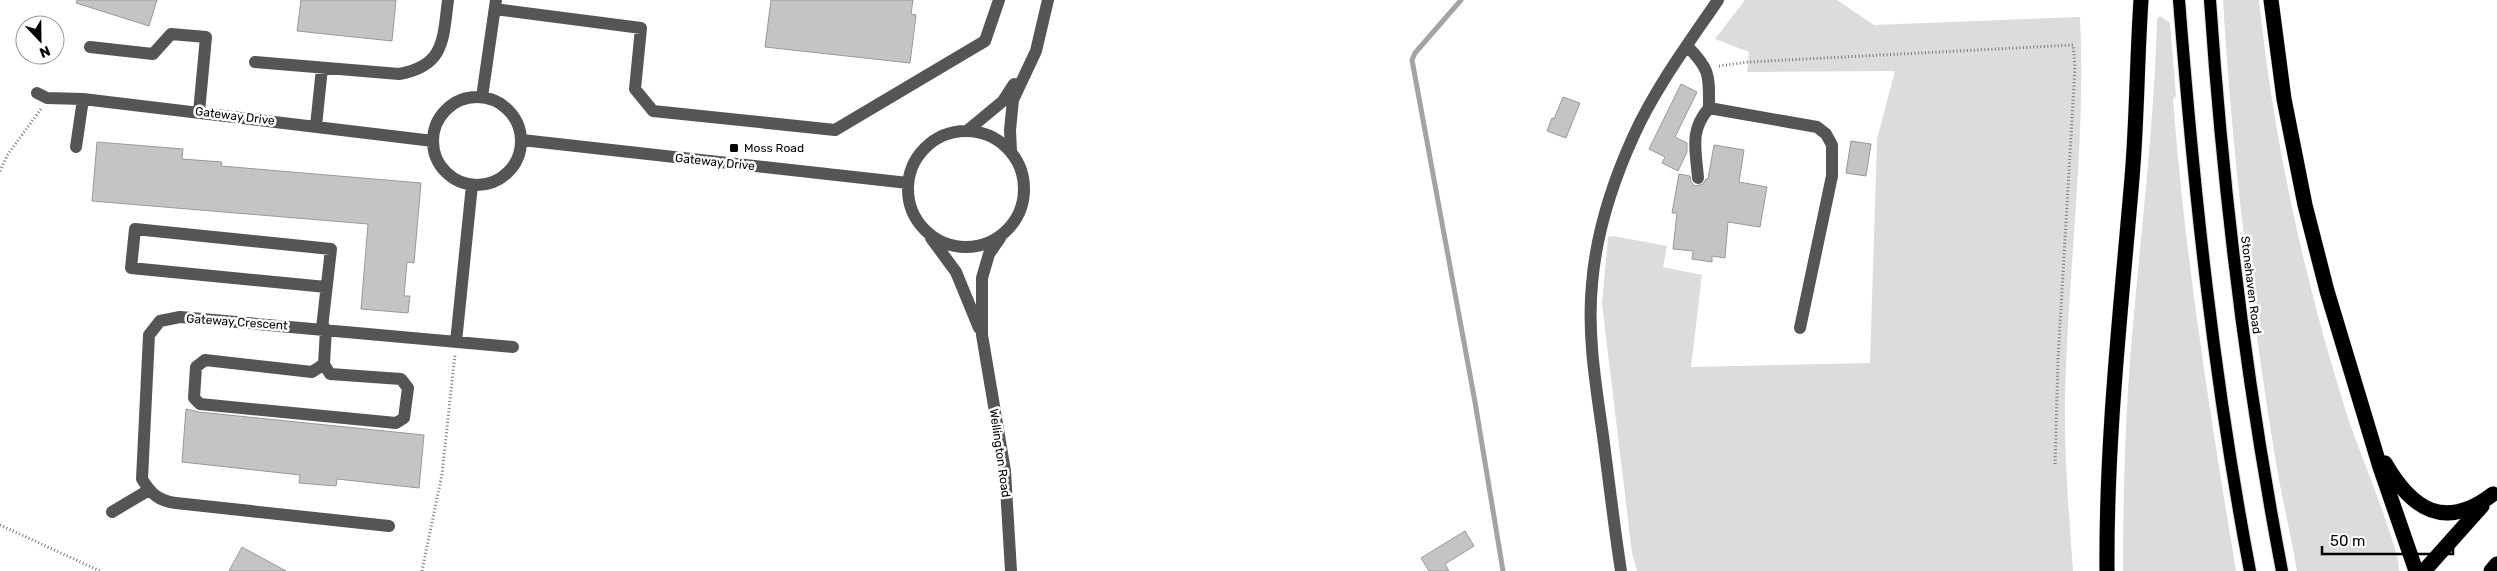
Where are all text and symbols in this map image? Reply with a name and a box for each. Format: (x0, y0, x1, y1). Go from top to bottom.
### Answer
north arrow (15, 15, 65, 65)
text: N (37, 42, 53, 61)
street label: Gateway Drive (194, 104, 276, 128)
place label: Moss Road (744, 141, 804, 155)
marker: Moss Road (728, 142, 740, 154)
street label: Gateway Drive (674, 151, 756, 173)
street label: Stonehaven Road (2238, 235, 2264, 335)
street label: Gateway Crescent (186, 311, 288, 333)
street label: Wellington Road (987, 408, 1013, 498)
scale bar (2322, 524, 2453, 556)
text: 50 m (2330, 532, 2365, 550)

